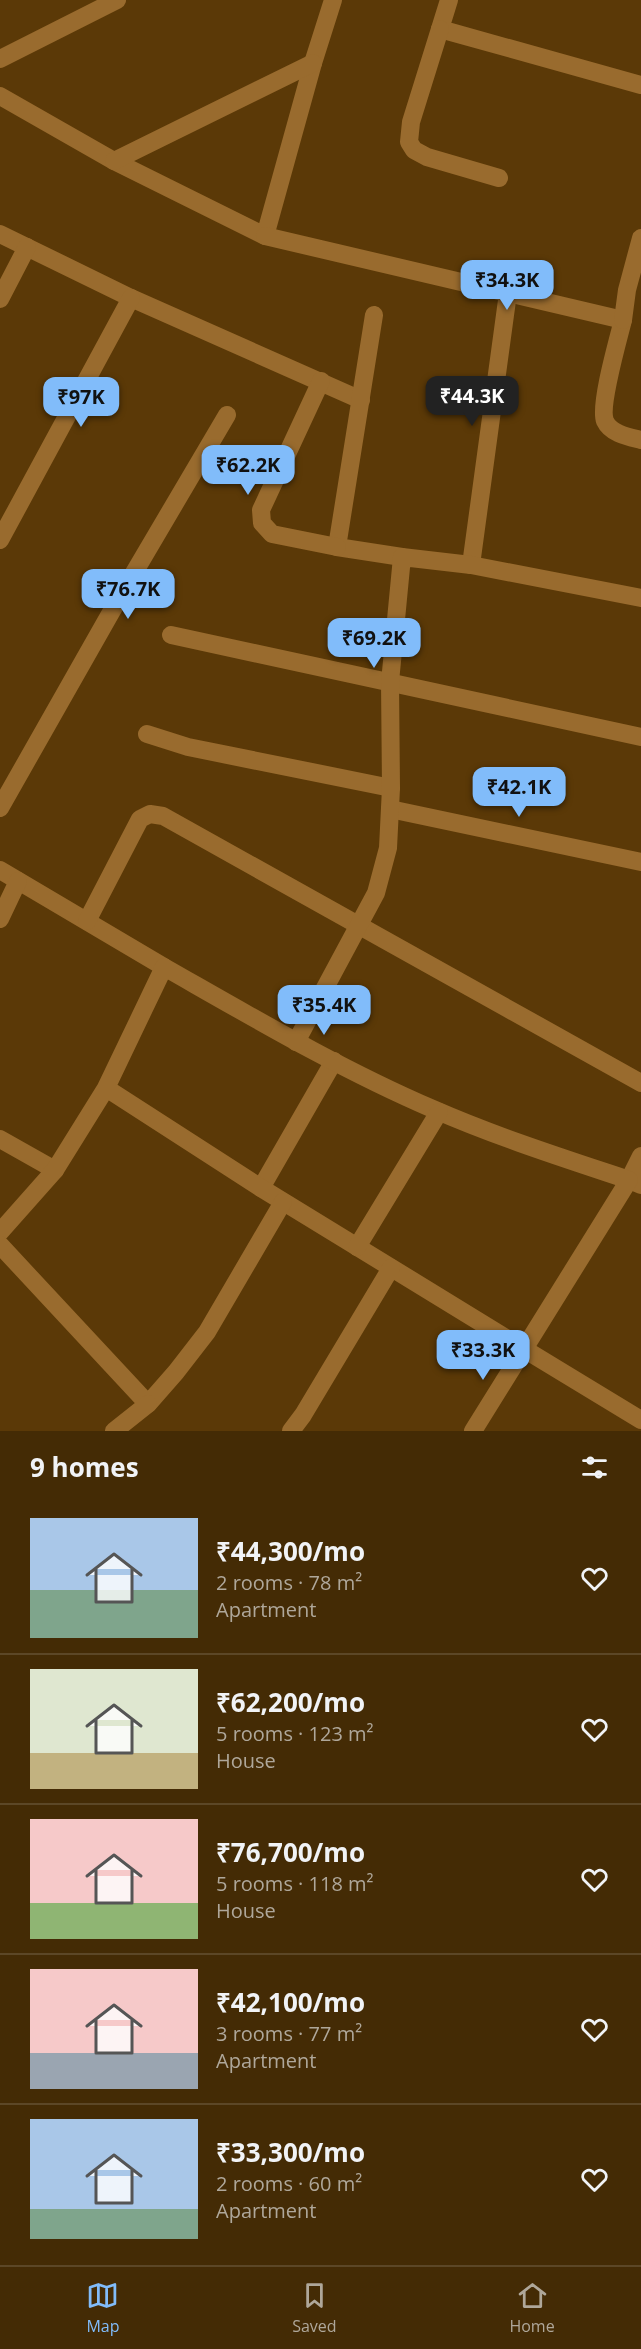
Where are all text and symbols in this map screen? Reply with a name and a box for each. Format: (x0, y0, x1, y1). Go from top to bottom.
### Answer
pin: ₹34.3K (458, 260, 556, 311)
text: ₹34.3K (475, 266, 539, 293)
pin: ₹44.3K (423, 376, 521, 427)
pin: ₹97K (45, 377, 117, 428)
text: ₹44.3K (440, 382, 504, 409)
text: ₹97K (57, 383, 105, 410)
pin: ₹62.2K (199, 445, 297, 496)
text: ₹62.2K (216, 451, 280, 478)
pin: ₹76.7K (79, 569, 177, 620)
text: ₹76.7K (96, 575, 160, 602)
pin: ₹69.2K (325, 618, 423, 669)
text: ₹69.2K (342, 624, 406, 651)
pin: ₹42.1K (470, 767, 568, 818)
text: ₹42.1K (487, 773, 551, 800)
pin: ₹35.4K (275, 985, 373, 1036)
text: ₹35.4K (292, 991, 356, 1018)
pin: ₹33.3K (434, 1330, 532, 1381)
text: ₹33.3K (451, 1336, 515, 1363)
text: 9 homes (30, 1449, 139, 1485)
icon: filters (578, 1451, 611, 1484)
text: ₹44,300/mo (216, 1533, 365, 1569)
icon: home (78, 1542, 150, 1614)
icon: heart (578, 1562, 611, 1595)
text: 2 rooms · 78 m² (216, 1569, 362, 1596)
text: Apartment (216, 1596, 316, 1623)
text: ₹62,200/mo (216, 1684, 365, 1720)
icon: home (78, 1693, 150, 1765)
icon: heart (578, 1713, 611, 1746)
text: 5 rooms · 123 m² (216, 1720, 374, 1747)
text: House (216, 1747, 276, 1774)
text: ₹76,700/mo (216, 1834, 365, 1870)
icon: home (78, 1843, 150, 1915)
icon: heart (578, 1863, 611, 1896)
text: 5 rooms · 118 m² (216, 1870, 374, 1897)
text: House (216, 1897, 276, 1924)
text: ₹42,100/mo (216, 1984, 365, 2020)
icon: home (78, 1993, 150, 2065)
icon: heart (578, 2013, 611, 2046)
text: 3 rooms · 77 m² (216, 2020, 362, 2047)
text: Apartment (216, 2047, 316, 2074)
text: ₹33,300/mo (216, 2134, 365, 2170)
icon: home (78, 2143, 150, 2215)
icon: heart (578, 2163, 611, 2196)
text: 2 rooms · 60 m² (216, 2170, 362, 2197)
text: Apartment (216, 2197, 316, 2224)
tab: Map (86, 2279, 119, 2337)
tab: Saved (292, 2279, 337, 2337)
tab: Home (509, 2279, 555, 2337)

